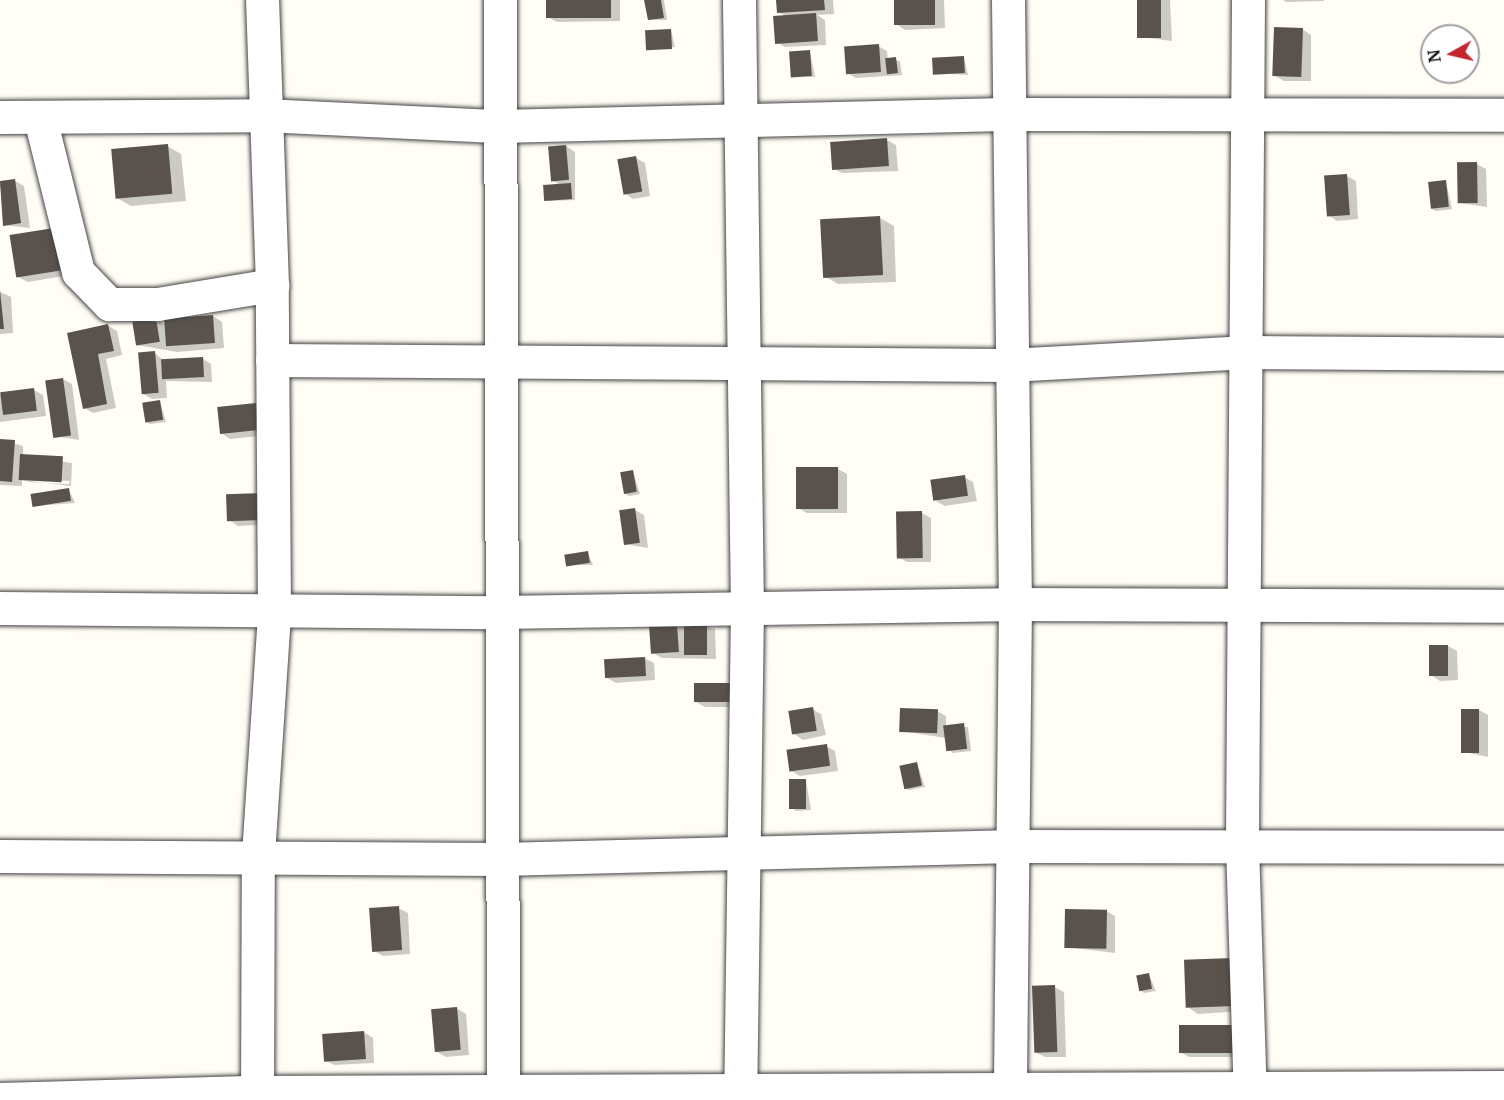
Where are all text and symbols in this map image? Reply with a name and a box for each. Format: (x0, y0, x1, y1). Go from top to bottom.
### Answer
north arrow (1420, 24, 1480, 84)
text: N (1423, 49, 1445, 64)

